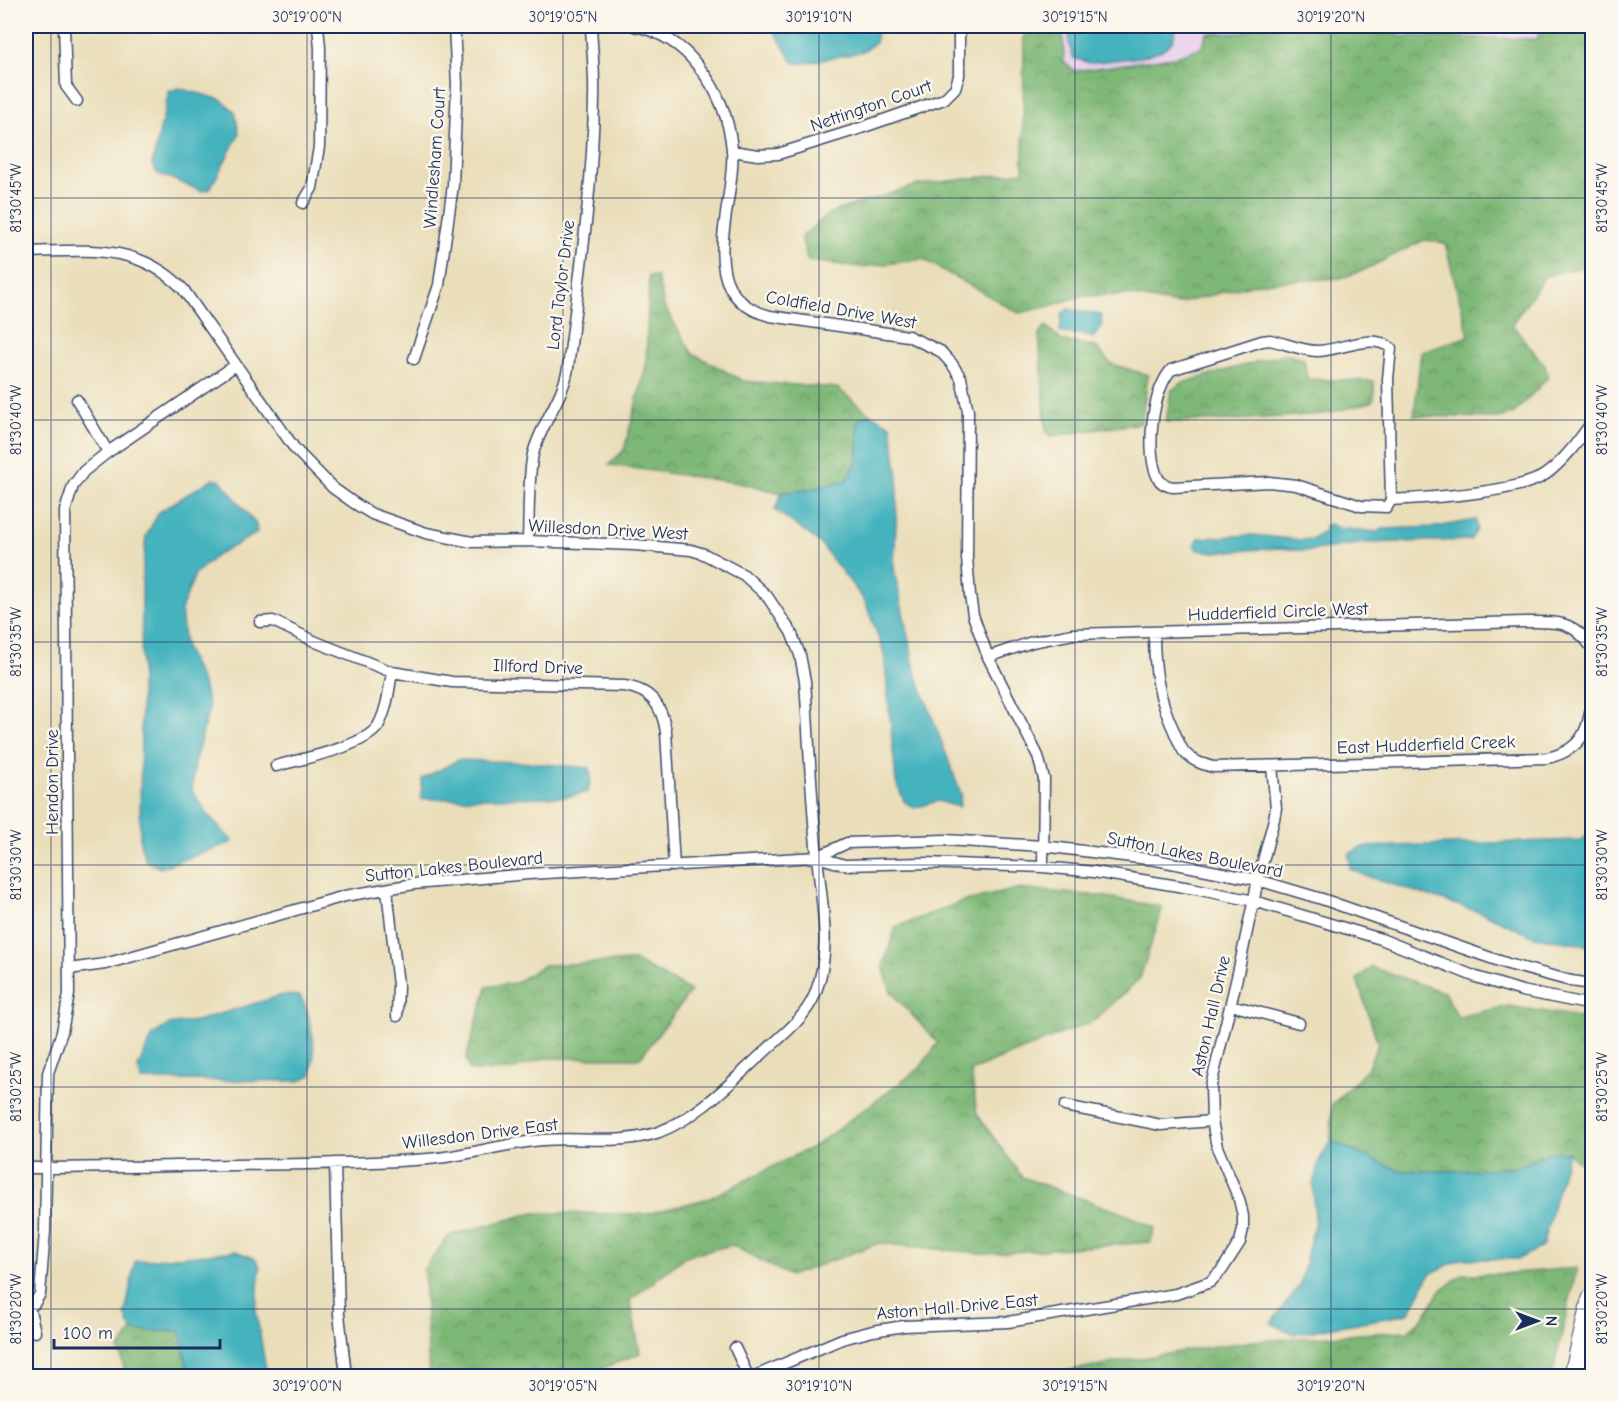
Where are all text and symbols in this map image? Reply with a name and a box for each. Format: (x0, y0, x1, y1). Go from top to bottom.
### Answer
text: 30°19'00"N (272, 8, 342, 26)
text: 30°19'05"N (529, 8, 597, 26)
text: 30°19'10"N (786, 8, 852, 26)
text: 30°19'15"N (1042, 8, 1108, 26)
text: 30°19'20"N (1297, 8, 1365, 26)
street label: Nettington Court (808, 75, 935, 137)
street label: Windlesham Court (420, 86, 450, 229)
text: 81°30'45"W (7, 163, 25, 233)
text: 81°30'45"W (1593, 163, 1611, 233)
street label: Lord Taylor Drive (543, 219, 579, 351)
street label: Coldfield Drive West (764, 286, 919, 334)
text: 81°30'40"W (7, 385, 25, 455)
text: 81°30'40"W (1593, 385, 1611, 455)
street label: Willesdon Drive West (528, 515, 689, 545)
street label: Hudderfield Circle West (1187, 598, 1369, 626)
text: 81°30'35"W (7, 607, 25, 677)
text: 81°30'35"W (1593, 607, 1611, 677)
street label: Illford Drive (493, 655, 583, 679)
street label: Hendon Drive (42, 729, 63, 835)
street label: East Hudderfield Creek (1336, 731, 1516, 759)
street label: Sutton Lakes Boulevard (1105, 828, 1285, 882)
text: 81°30'30"W (7, 830, 25, 900)
text: 81°30'30"W (1593, 830, 1611, 900)
street label: Sutton Lakes Boulevard (364, 847, 544, 887)
street label: Aston Hall Drive (1187, 954, 1235, 1078)
text: 81°30'25"W (7, 1052, 25, 1122)
text: 81°30'25"W (1593, 1052, 1611, 1122)
street label: Willesdon Drive East (401, 1114, 560, 1154)
text: 81°30'20"W (7, 1273, 25, 1345)
text: 81°30'20"W (1593, 1273, 1611, 1345)
street label: Aston Hall Drive East (875, 1289, 1039, 1325)
north arrow (1507, 1291, 1567, 1351)
scale bar (54, 1312, 220, 1350)
text: N (1542, 1316, 1560, 1326)
text: 100 m (63, 1323, 113, 1344)
text: 30°19'00"N (272, 1377, 342, 1395)
text: 30°19'05"N (529, 1377, 597, 1395)
text: 30°19'10"N (786, 1377, 852, 1395)
text: 30°19'15"N (1042, 1377, 1108, 1395)
text: 30°19'20"N (1297, 1377, 1365, 1395)

